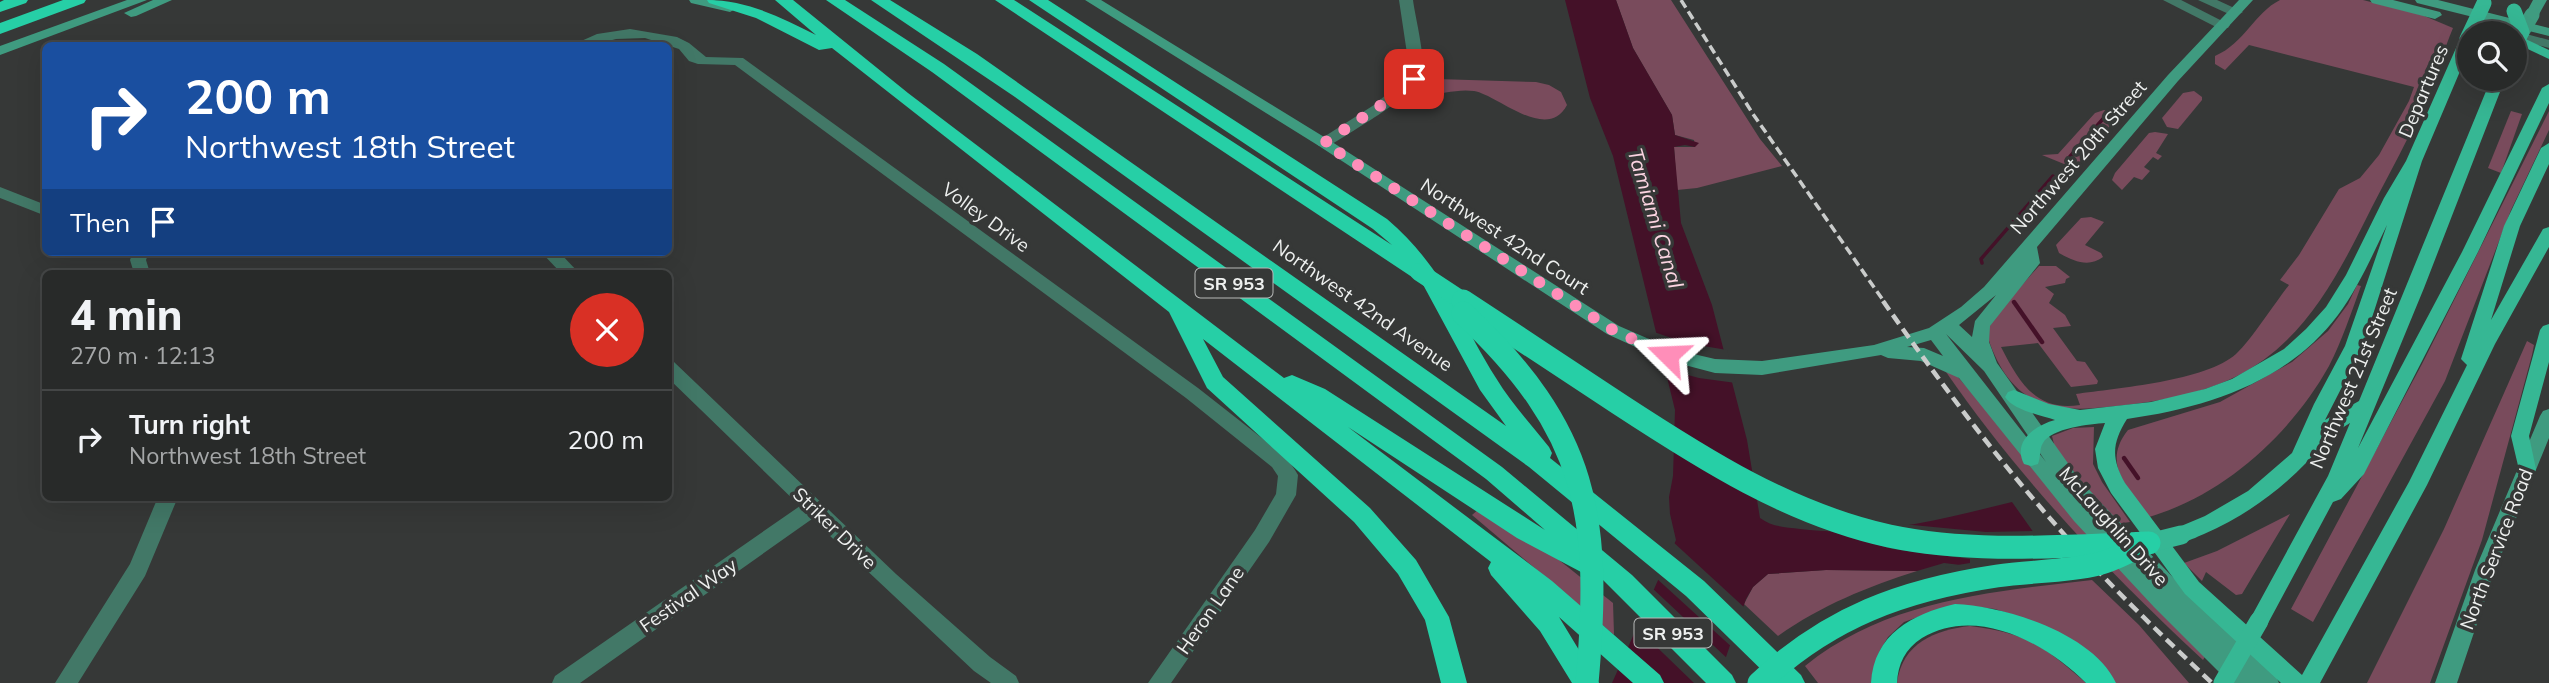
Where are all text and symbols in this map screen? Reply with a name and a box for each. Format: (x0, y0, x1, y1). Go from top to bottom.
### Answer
map controls (2457, 21, 2527, 91)
button: search (2457, 21, 2527, 91)
street label: Departures (2393, 41, 2453, 141)
pin (1384, 49, 1444, 109)
icon: arrive (1395, 60, 1433, 98)
text: 200 m (185, 65, 331, 126)
icon: right (70, 70, 161, 161)
street label: Northwest 20th Street (2005, 75, 2152, 239)
text: Northwest 18th Street (185, 126, 515, 166)
water label: Tamiami Canal (1622, 145, 1690, 291)
street label: Northwest 42nd Court (1416, 172, 1594, 300)
street label: Volley Drive (937, 177, 1035, 257)
icon: arrive (144, 203, 182, 241)
text: Then (70, 206, 130, 239)
street label: Northwest 42nd Avenue (1268, 234, 1458, 376)
road number: SR 953 (1196, 268, 1272, 298)
street label: Northwest 21st Street (2304, 284, 2402, 472)
text: 4 min (70, 288, 183, 341)
button: close (570, 293, 644, 367)
position arrow (1631, 318, 1705, 392)
text: 270 m · 12:13 (70, 341, 215, 370)
text: Turn right (129, 408, 250, 441)
icon: right (70, 420, 108, 458)
text: 200 m (568, 423, 644, 456)
text: Northwest 18th Street (129, 441, 366, 470)
street label: McLaughlin Drive (2054, 461, 2174, 591)
street label: North Service Road (2454, 465, 2538, 633)
street label: Striker Drive (788, 482, 882, 574)
street label: Festival Way (635, 553, 741, 637)
street label: Heron Lane (1171, 561, 1249, 659)
road number: SR 953 (1634, 618, 1712, 648)

